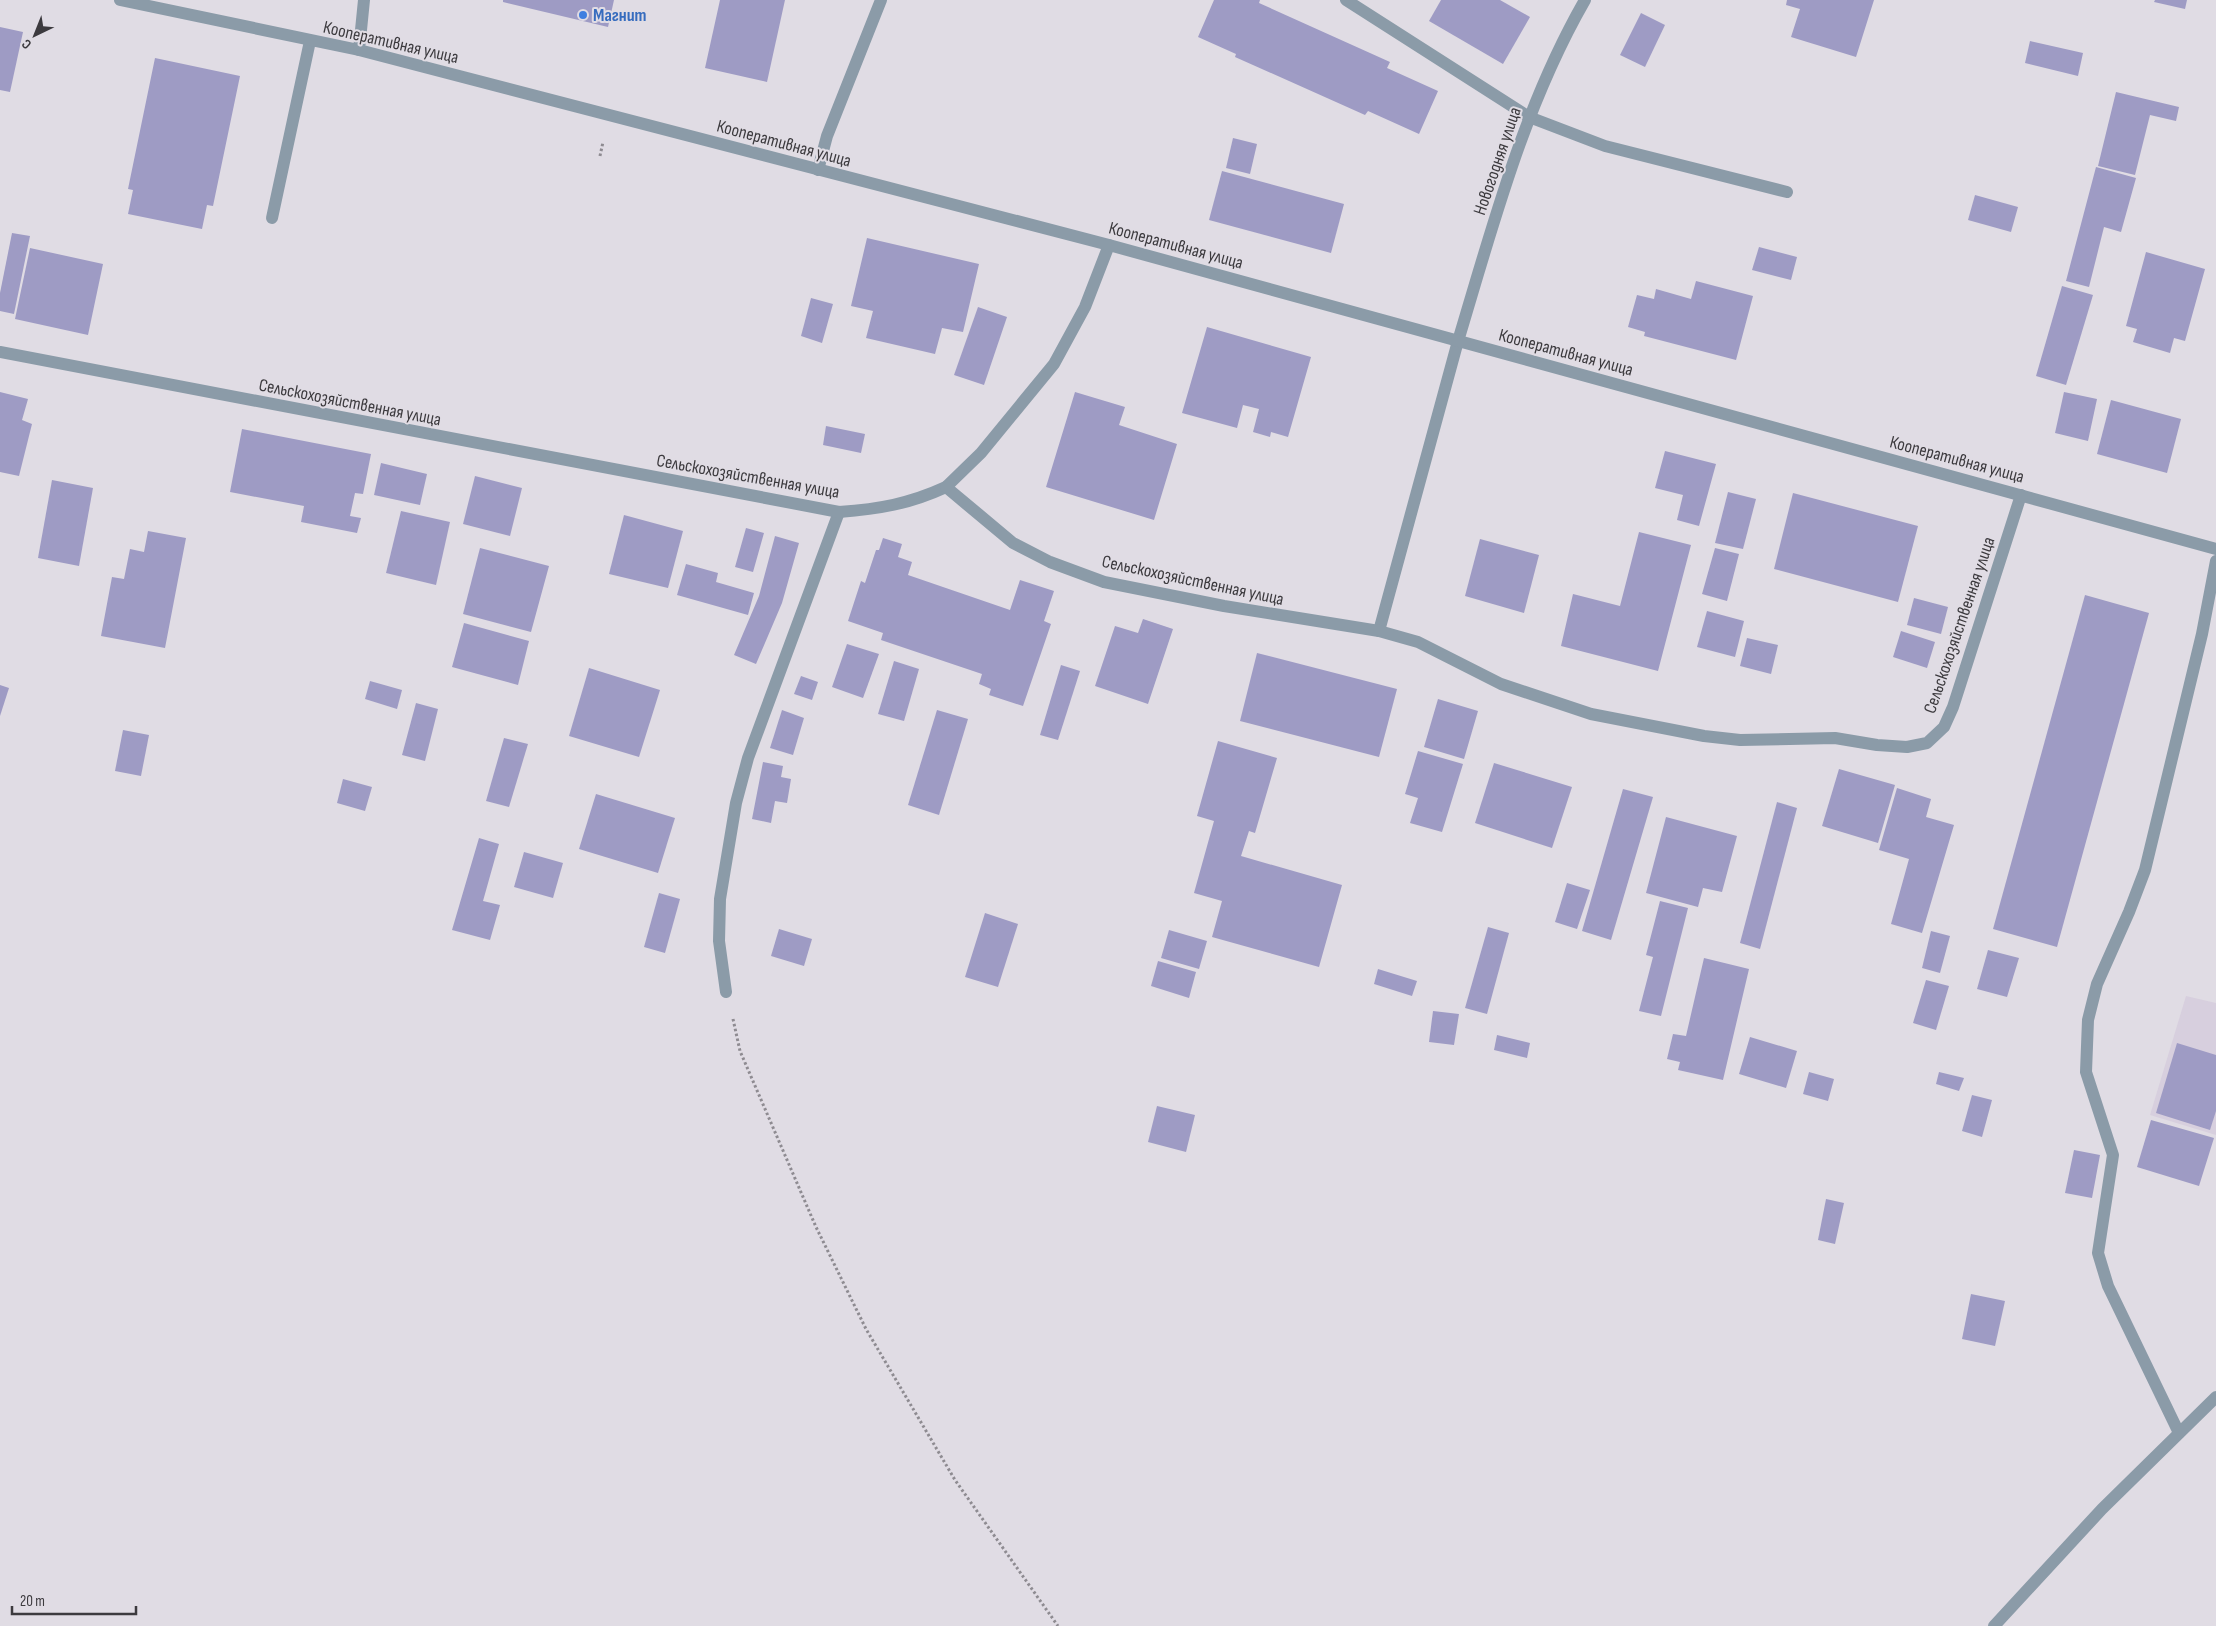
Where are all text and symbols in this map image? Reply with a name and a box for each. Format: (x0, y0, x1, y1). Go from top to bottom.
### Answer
place label: Магнит (593, 5, 647, 26)
marker: Магнит (577, 9, 589, 21)
north arrow (10, 10, 60, 60)
street label: Кооперативная улица (321, 17, 461, 68)
text: С (18, 35, 35, 53)
street label: Новогодняя улица (1469, 104, 1526, 218)
street label: Кооперативная улица (714, 115, 853, 172)
street label: Кооперативная улица (1106, 217, 1245, 274)
street label: Кооперативная улица (1496, 324, 1635, 381)
street label: Сельскохозяйственная улица (257, 375, 443, 430)
street label: Кооперативная улица (1887, 431, 2026, 488)
street label: Сельскохозяйственная улица (655, 450, 841, 503)
street label: Сельскохозяйственная улица (1919, 534, 2000, 716)
street label: Сельскохозяйственная улица (1100, 551, 1286, 610)
scale bar (12, 1584, 136, 1616)
text: 20 m (20, 1592, 45, 1611)

